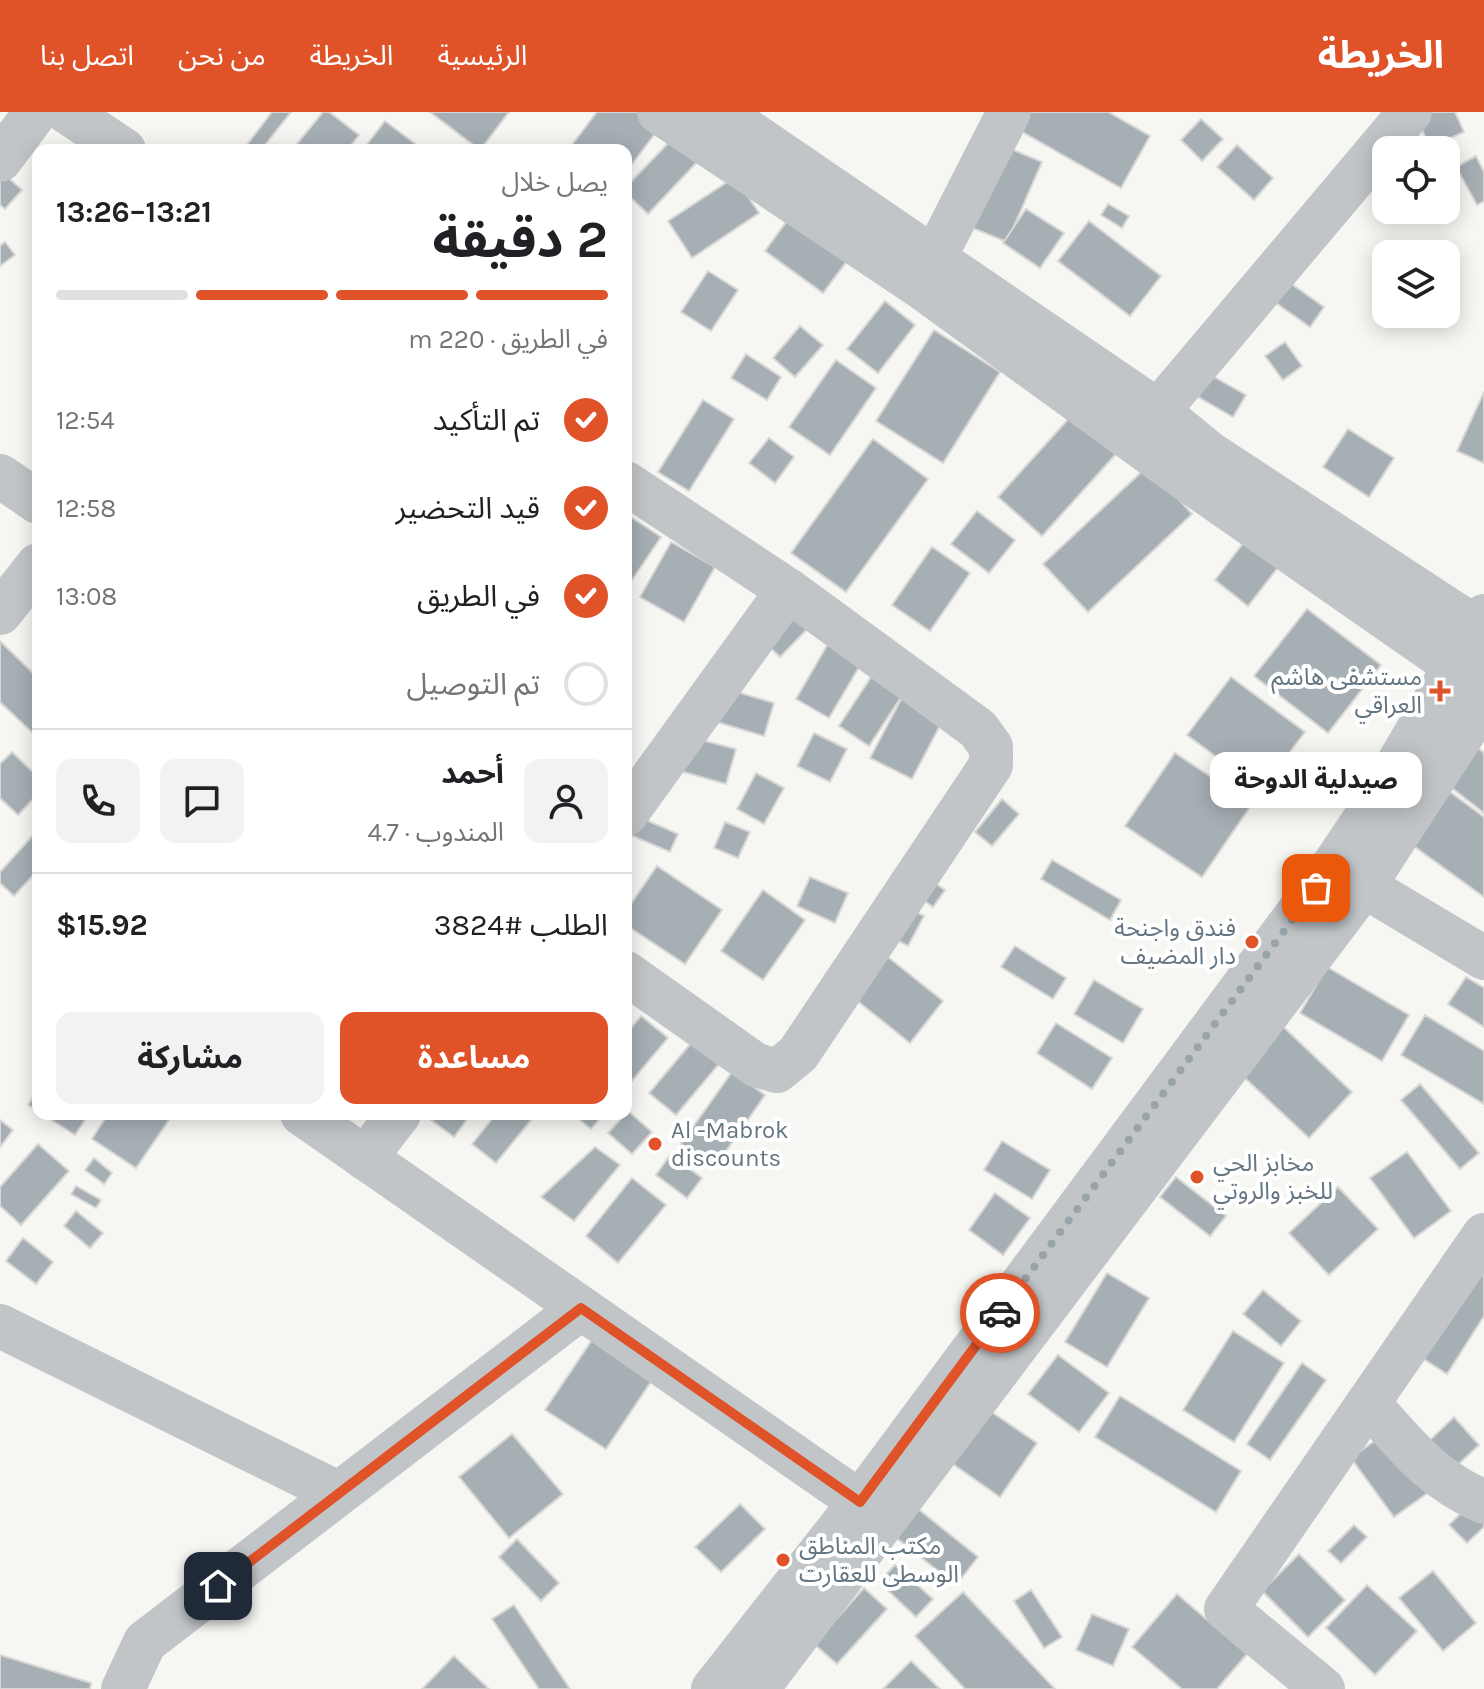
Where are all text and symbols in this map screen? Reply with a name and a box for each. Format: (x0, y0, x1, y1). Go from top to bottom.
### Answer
text: الخريطة (1318, 33, 1444, 78)
text: اتصل بنا (40, 39, 134, 72)
text: من نحن (178, 39, 266, 72)
text: الخريطة (310, 39, 393, 72)
text: الرئيسية (437, 39, 528, 72)
map controls (1372, 136, 1460, 328)
button: locate (1372, 136, 1460, 224)
text: يصل خلال (501, 167, 608, 198)
text: 13:21–13:26 (56, 194, 212, 230)
text: 2 دقيقة (433, 209, 608, 270)
button: layers (1372, 240, 1460, 328)
text: في الطريق · 220 m (408, 324, 608, 355)
icon: check (564, 398, 608, 442)
text: تم التأكيد (433, 402, 540, 438)
text: 12:54 (56, 405, 115, 436)
icon: check (564, 486, 608, 530)
text: قيد التحضير (396, 490, 540, 526)
text: 12:58 (56, 493, 116, 524)
icon: check (564, 574, 608, 618)
text: في الطريق (417, 578, 540, 614)
text: 13:08 (56, 581, 117, 612)
place label: مستشفى هاشم العراقي (1271, 663, 1422, 724)
text: تم التوصيل (407, 666, 540, 702)
marker: مستشفى هاشم العراقي (1429, 680, 1451, 702)
callout: صيدلية الدوحة (1210, 752, 1422, 808)
text: أحمد (441, 755, 504, 791)
button: phone (56, 759, 140, 843)
button: chat (160, 759, 244, 843)
button: person (524, 759, 608, 843)
text: صيدلية الدوحة (1234, 764, 1398, 795)
text: المندوب · 4.7 (367, 817, 504, 848)
pin (1282, 854, 1350, 922)
icon: bag (1294, 866, 1338, 910)
text: $15.92 (56, 907, 148, 943)
text: الطلب #3824 (434, 907, 608, 943)
place label: فندق واجنحة دار المضيف (1114, 914, 1236, 970)
marker: فندق واجنحة دار المضيف (1243, 933, 1261, 951)
button: مشاركة (56, 1012, 324, 1104)
button: مساعدة (340, 1012, 608, 1104)
place label: Al -Mabrok discounts (671, 1116, 789, 1172)
marker: Al -Mabrok discounts (646, 1135, 664, 1153)
place label: مخابز الحي للخبز والروتي (1213, 1149, 1333, 1210)
marker: مخابز الحي للخبز والروتي (1188, 1168, 1206, 1186)
courier (960, 1273, 1040, 1353)
icon: car (978, 1291, 1022, 1335)
place label: مكتب المناطق الوسطى للعقارت (799, 1532, 959, 1588)
marker: مكتب المناطق الوسطى للعقارت (774, 1551, 792, 1569)
pin (184, 1552, 252, 1620)
icon: home (196, 1564, 240, 1608)

